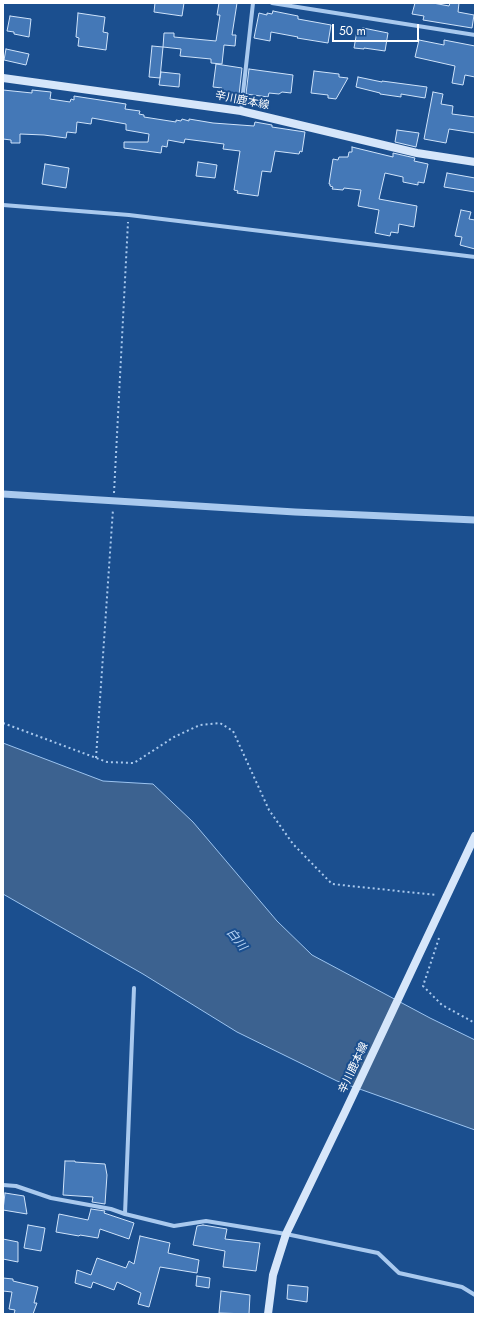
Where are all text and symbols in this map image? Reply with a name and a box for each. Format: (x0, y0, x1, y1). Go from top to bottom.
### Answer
scale bar (334, 16, 421, 42)
text: 50 m (339, 22, 366, 40)
street label: 辛川鹿本線 (214, 89, 270, 113)
water label: 白川 (223, 926, 249, 954)
street label: 辛川鹿本線 (336, 1040, 372, 1096)

